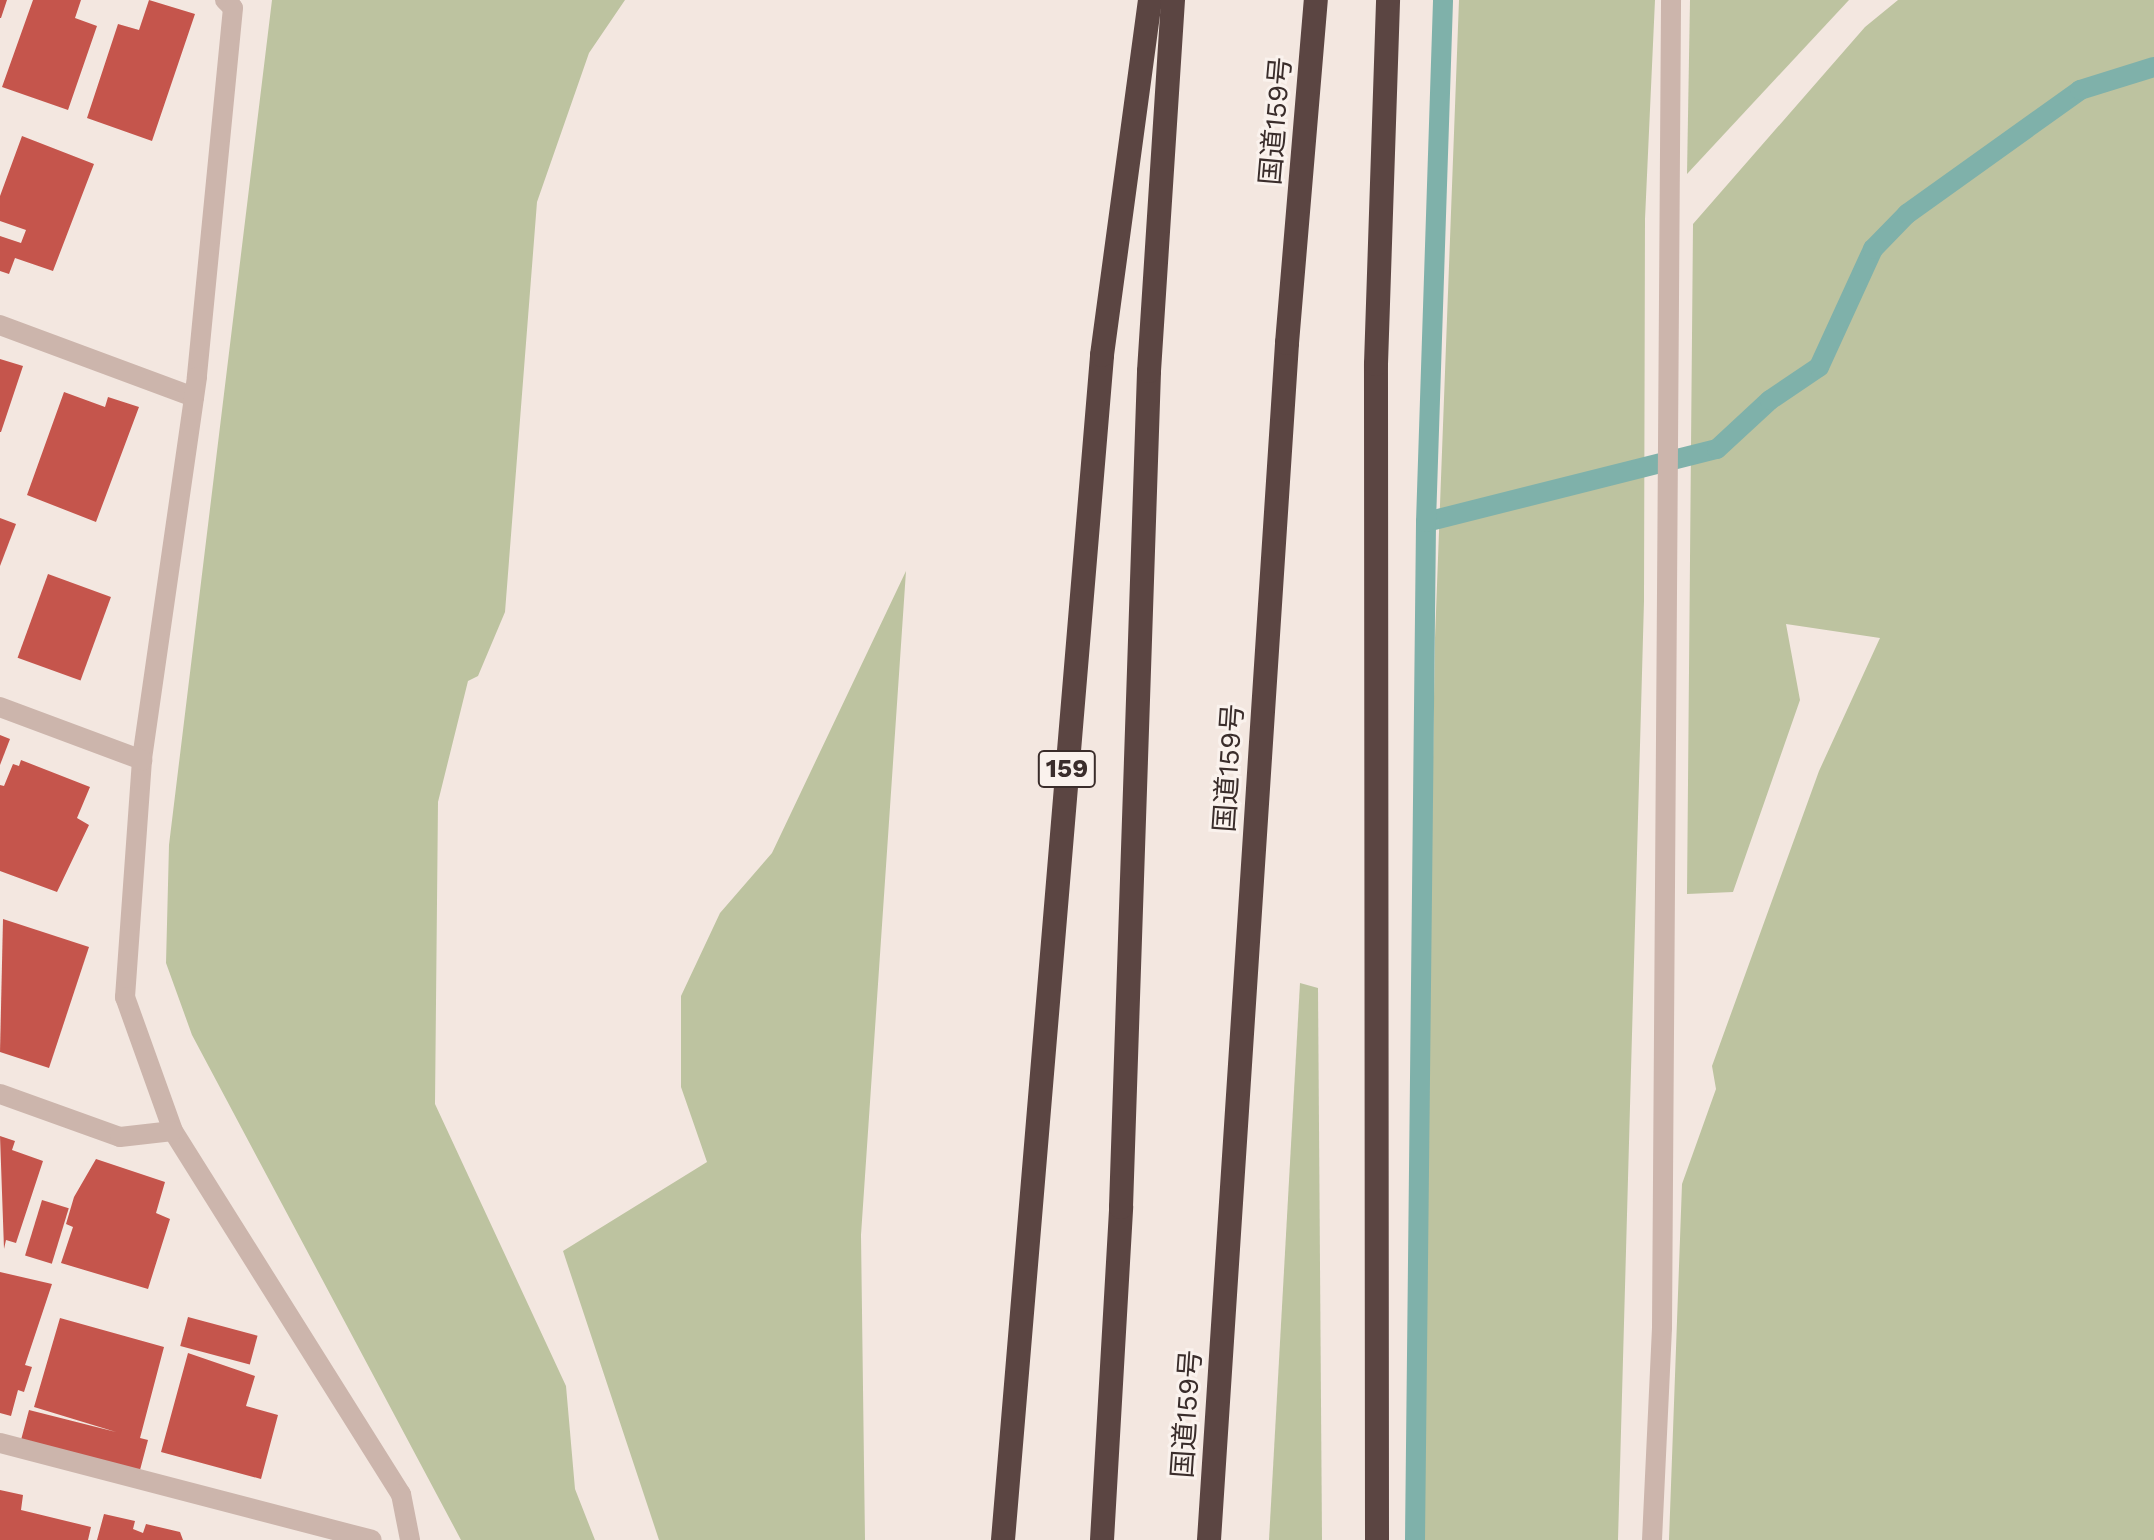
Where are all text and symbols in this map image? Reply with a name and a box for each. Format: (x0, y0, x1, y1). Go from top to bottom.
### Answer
street label: 国道159号 (1254, 56, 1298, 186)
street label: 国道159号 (1208, 703, 1250, 833)
road number: 159 (1037, 747, 1097, 791)
street label: 国道159号 (1166, 1349, 1208, 1479)

